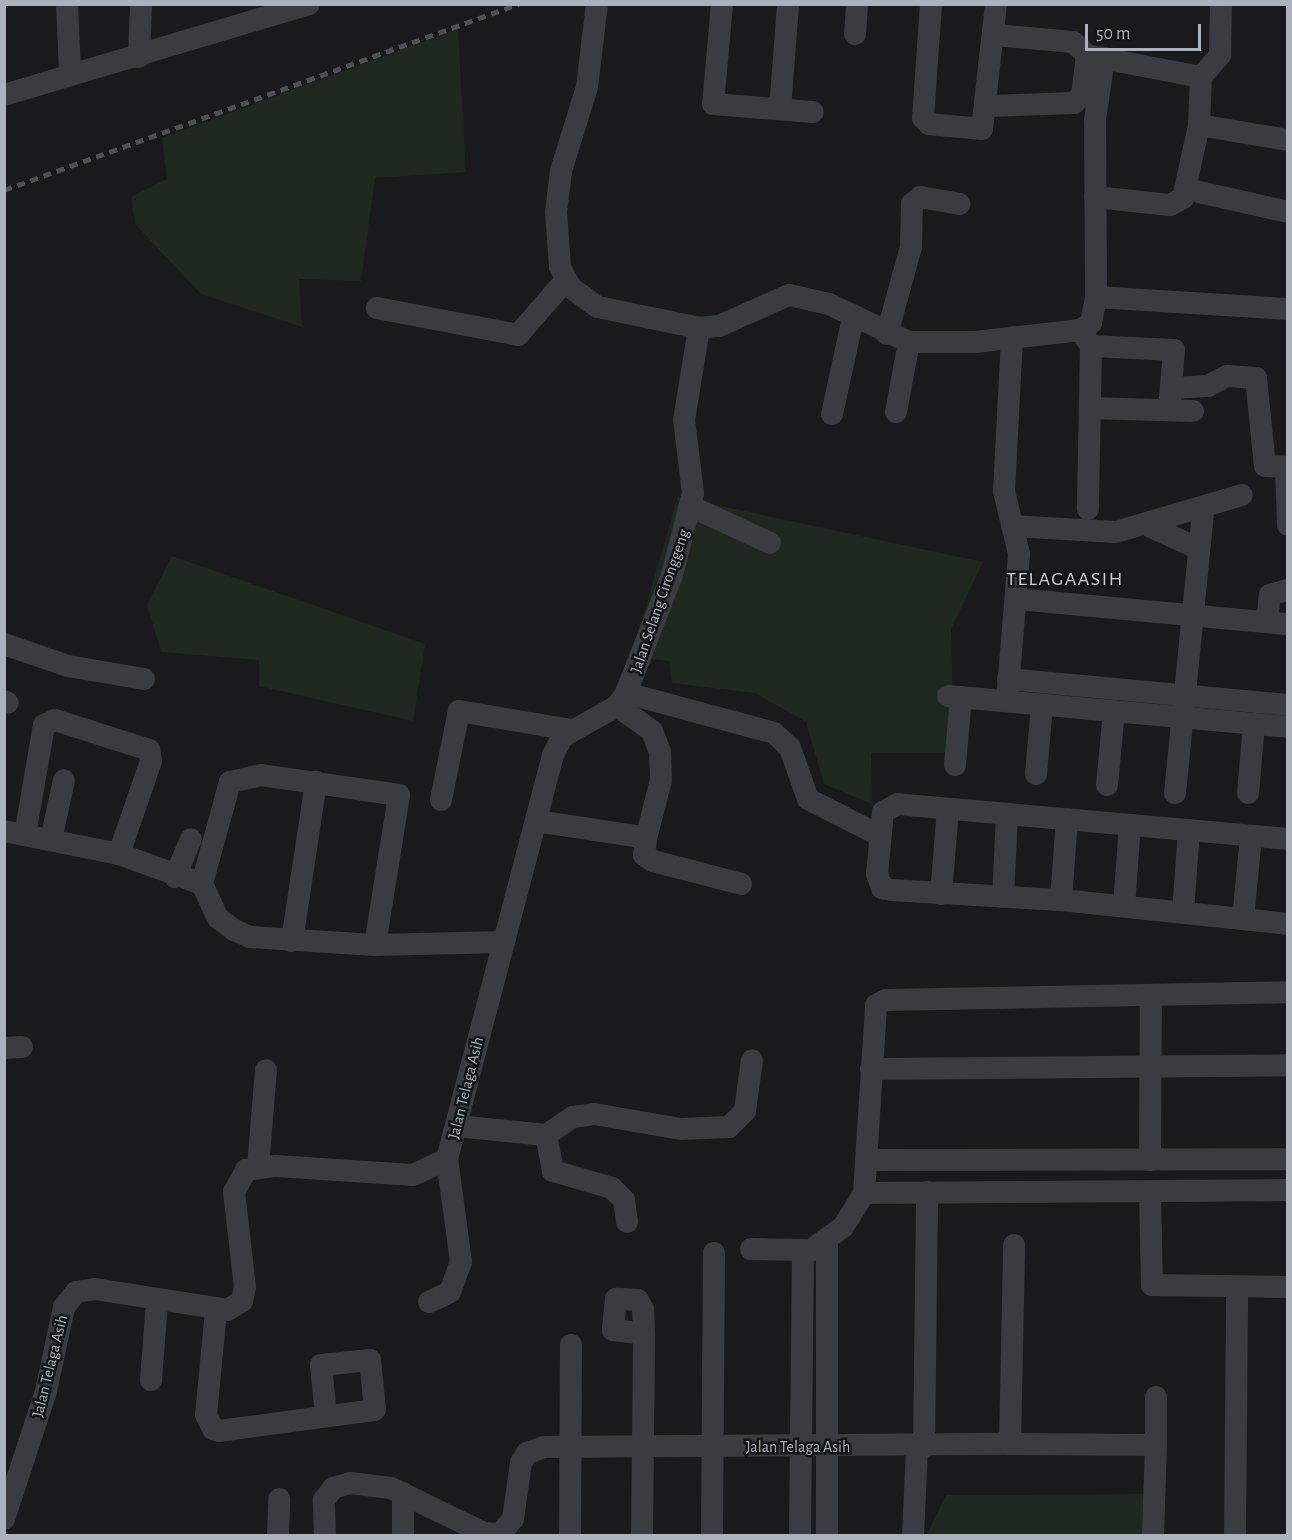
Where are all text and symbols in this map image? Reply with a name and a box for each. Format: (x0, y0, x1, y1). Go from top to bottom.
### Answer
scale bar (1088, 12, 1204, 50)
text: 50 m (1096, 25, 1130, 43)
street label: Jalan Selang Cironggeng (626, 527, 694, 675)
district label: TELAGAASIH (1006, 567, 1124, 591)
street label: Jalan Telaga Asih (444, 1035, 488, 1141)
street label: Jalan Telaga Asih (28, 1313, 72, 1419)
street label: Jalan Telaga Asih (746, 1437, 850, 1457)

